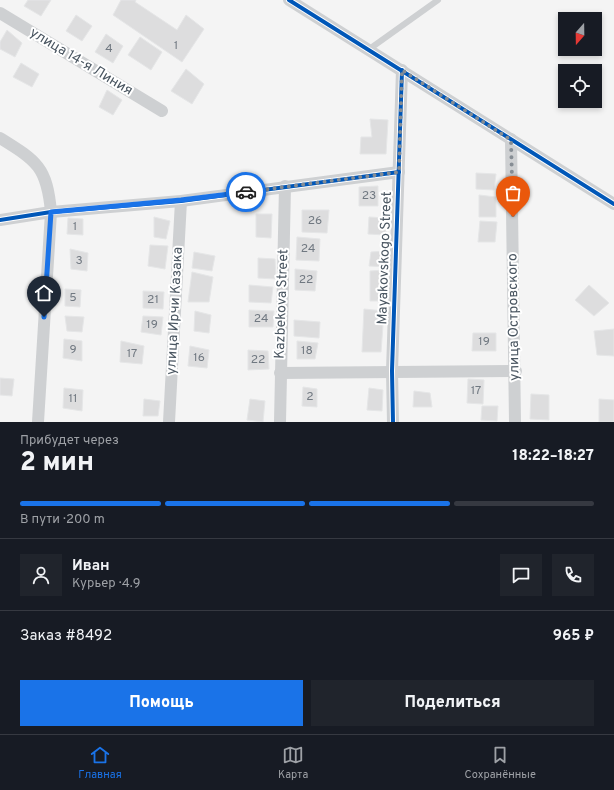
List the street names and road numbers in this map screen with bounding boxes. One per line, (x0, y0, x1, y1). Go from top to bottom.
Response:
street label: улица 14-я Линия (26, 25, 136, 99)
street label: Mayakovskogo Street (374, 191, 396, 325)
street label: улица Ирчи Казака (163, 247, 187, 375)
street label: Kazbekova Street (272, 249, 292, 359)
street label: улица Островского (504, 253, 524, 381)

